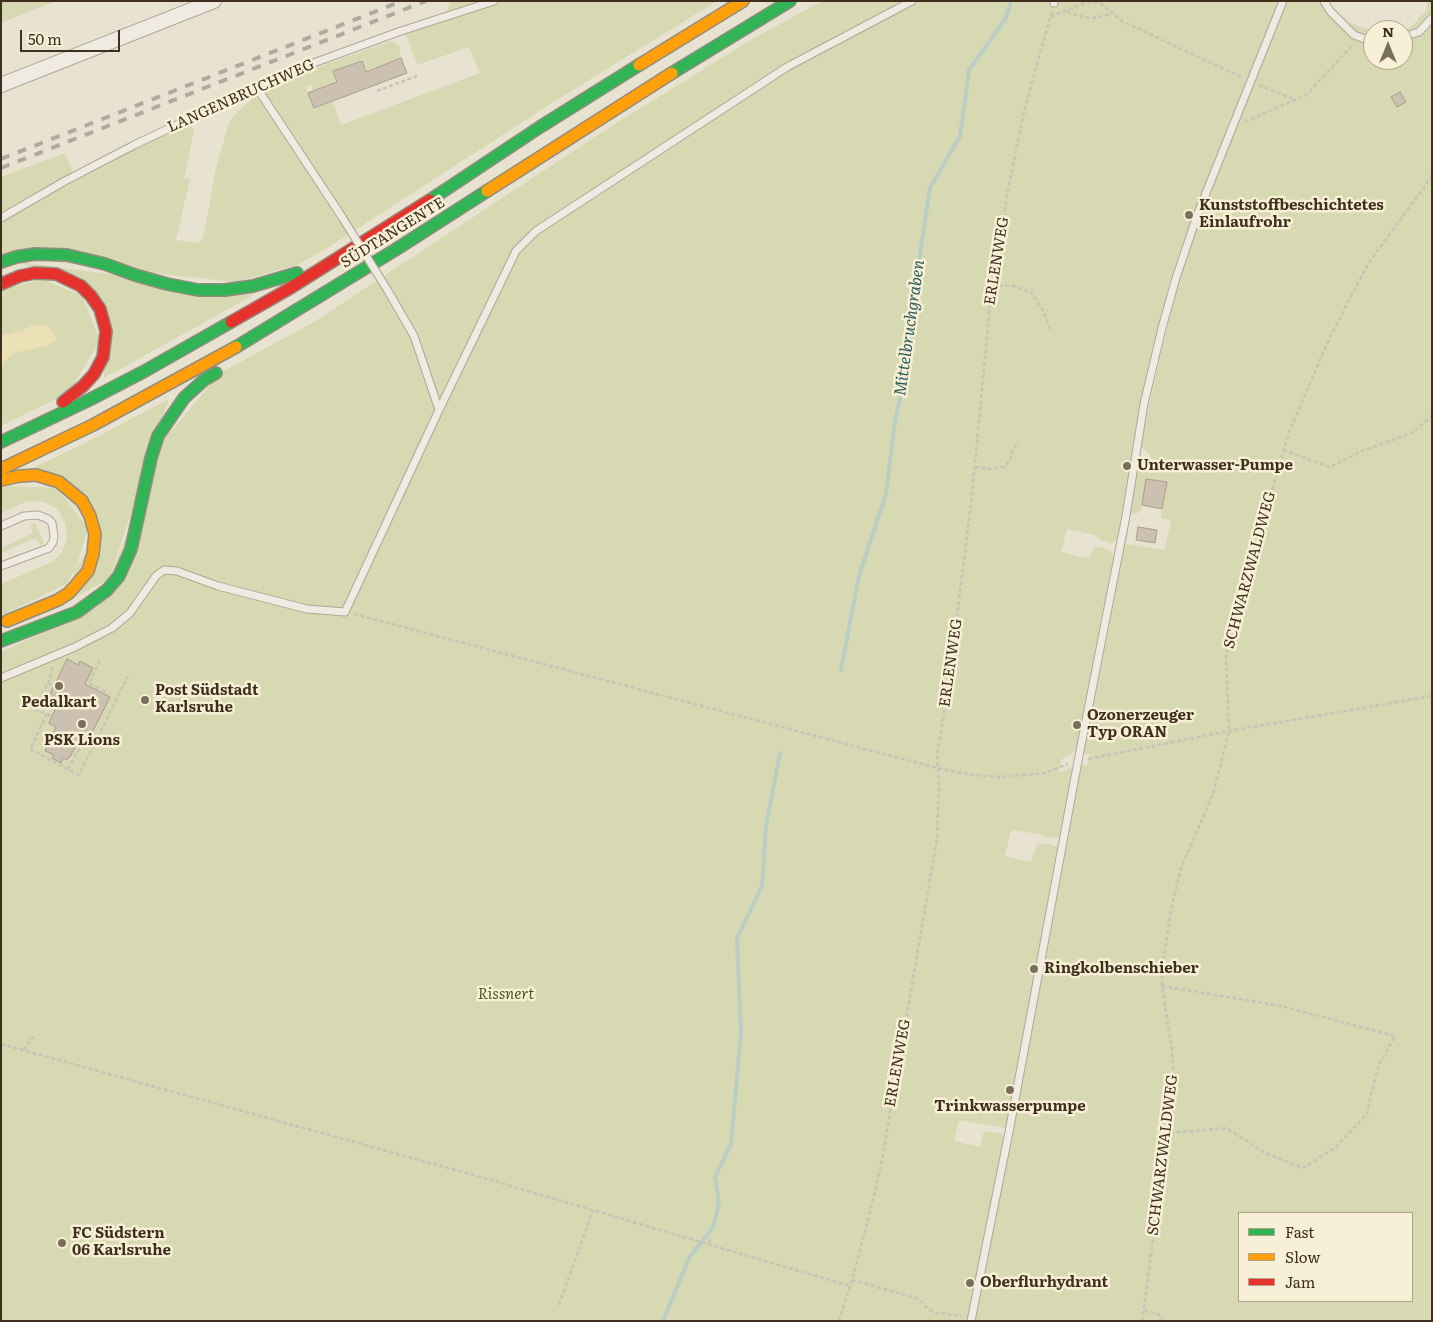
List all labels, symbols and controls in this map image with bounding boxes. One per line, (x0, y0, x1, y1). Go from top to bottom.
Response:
scale bar (22, 20, 122, 52)
north arrow (1363, 20, 1413, 70)
text: N (1382, 21, 1394, 41)
text: 50 m (28, 27, 62, 50)
street label: LANGENBRUCHWEG (165, 56, 317, 136)
street label: SÜDTANGENTE (338, 194, 448, 272)
place label: Kunststoffbeschichtetes Einlaufrohr (1199, 197, 1384, 232)
marker: Kunststoffbeschichtetes Einlaufrohr (1183, 209, 1195, 221)
street label: ERLENWEG (981, 216, 1013, 306)
water label: Mittelbruchgraben (891, 259, 929, 397)
place label: Unterwasser-Pumpe (1137, 457, 1293, 475)
marker: Unterwasser-Pumpe (1121, 460, 1133, 472)
street label: SCHWARZWALDWEG (1220, 489, 1280, 651)
street label: ERLENWEG (936, 618, 966, 708)
marker: Pedalkart (53, 680, 65, 692)
place label: Post Südstadt Karlsruhe (155, 682, 259, 717)
place label: Pedalkart (21, 694, 97, 712)
marker: Post Südstadt Karlsruhe (139, 694, 151, 706)
place label: Ozonerzeuger Typ ORAN (1087, 707, 1194, 742)
marker: PSK Lions (76, 718, 88, 730)
marker: Ozonerzeuger Typ ORAN (1071, 719, 1083, 731)
place label: PSK Lions (44, 732, 120, 750)
place label: Ringkolbenschieber (1044, 960, 1199, 978)
marker: Ringkolbenschieber (1028, 963, 1040, 975)
park label: Rissnert (478, 986, 534, 1004)
street label: ERLENWEG (881, 1017, 915, 1109)
street label: SCHWARZWALDWEG (1144, 1073, 1182, 1237)
marker: Trinkwasserpumpe (1004, 1084, 1016, 1096)
place label: Trinkwasserpumpe (934, 1098, 1086, 1116)
legend (1238, 1212, 1413, 1302)
text: Fast (1285, 1220, 1314, 1243)
place label: FC Südstern 06 Karlsruhe (72, 1225, 171, 1260)
marker: FC Südstern 06 Karlsruhe (56, 1237, 68, 1249)
text: Slow (1285, 1245, 1320, 1268)
text: Jam (1285, 1270, 1315, 1293)
place label: Oberflurhydrant (980, 1274, 1108, 1292)
marker: Oberflurhydrant (964, 1277, 976, 1289)

